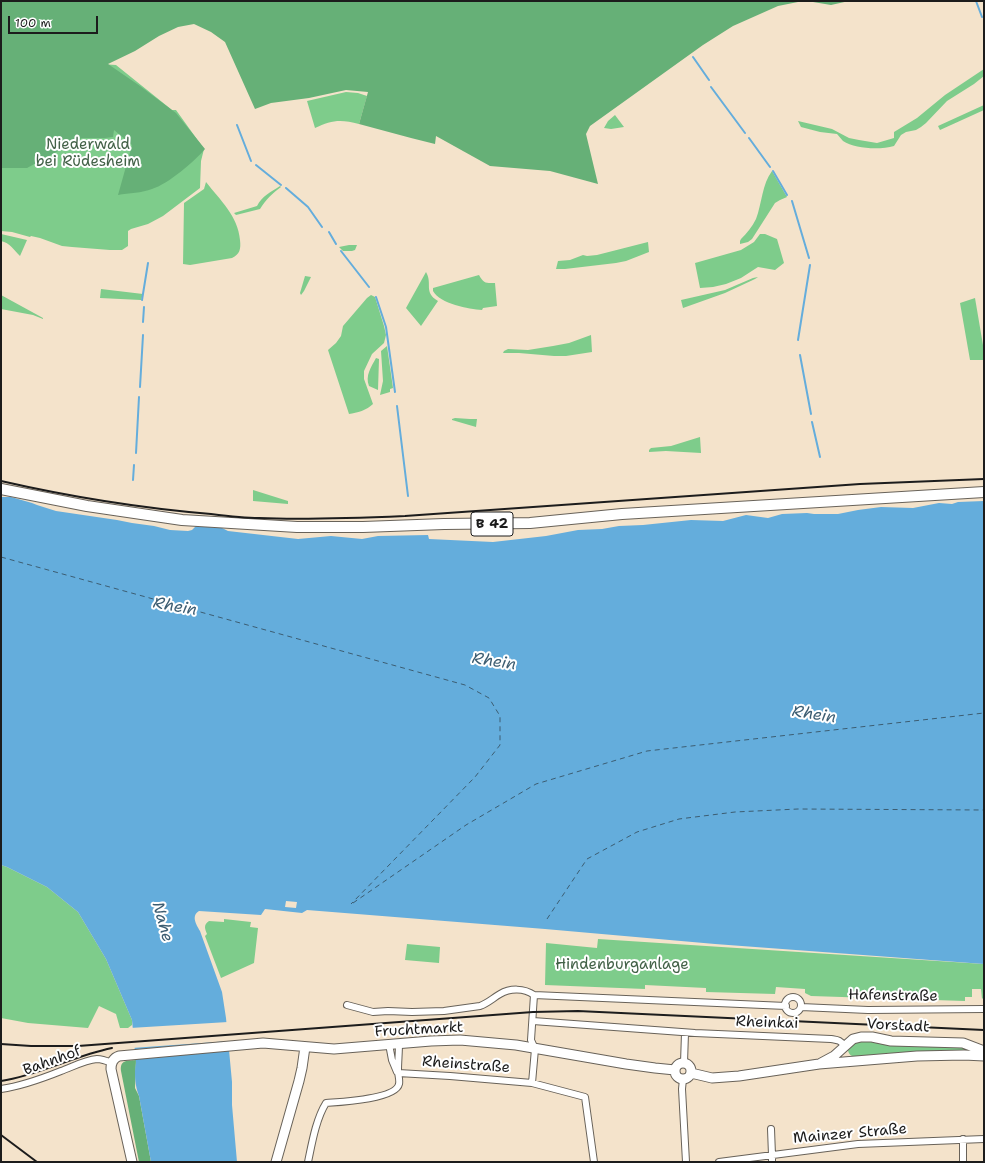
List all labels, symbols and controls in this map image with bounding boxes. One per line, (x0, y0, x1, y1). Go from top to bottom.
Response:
scale bar (10, 8, 100, 34)
text: 100 m (15, 15, 51, 31)
park label: Niederwald bei Rüdesheim (36, 136, 140, 171)
road number: B 42 (471, 512, 513, 536)
water label: Rhein (152, 594, 198, 620)
water label: Rhein (471, 649, 517, 675)
water label: Rhein (791, 702, 837, 728)
water label: Nahe (147, 900, 177, 944)
park label: Hindenburganlage (555, 956, 689, 974)
street label: Hafenstraße (848, 986, 938, 1006)
street label: Rheinkai (735, 1013, 799, 1033)
street label: Vorstadt (866, 1015, 930, 1037)
street label: Fruchtmarkt (374, 1019, 464, 1041)
street label: Bahnhof (21, 1042, 83, 1080)
street label: Rheinstraße (421, 1053, 511, 1077)
street label: Mainzer Straße (792, 1120, 908, 1148)

